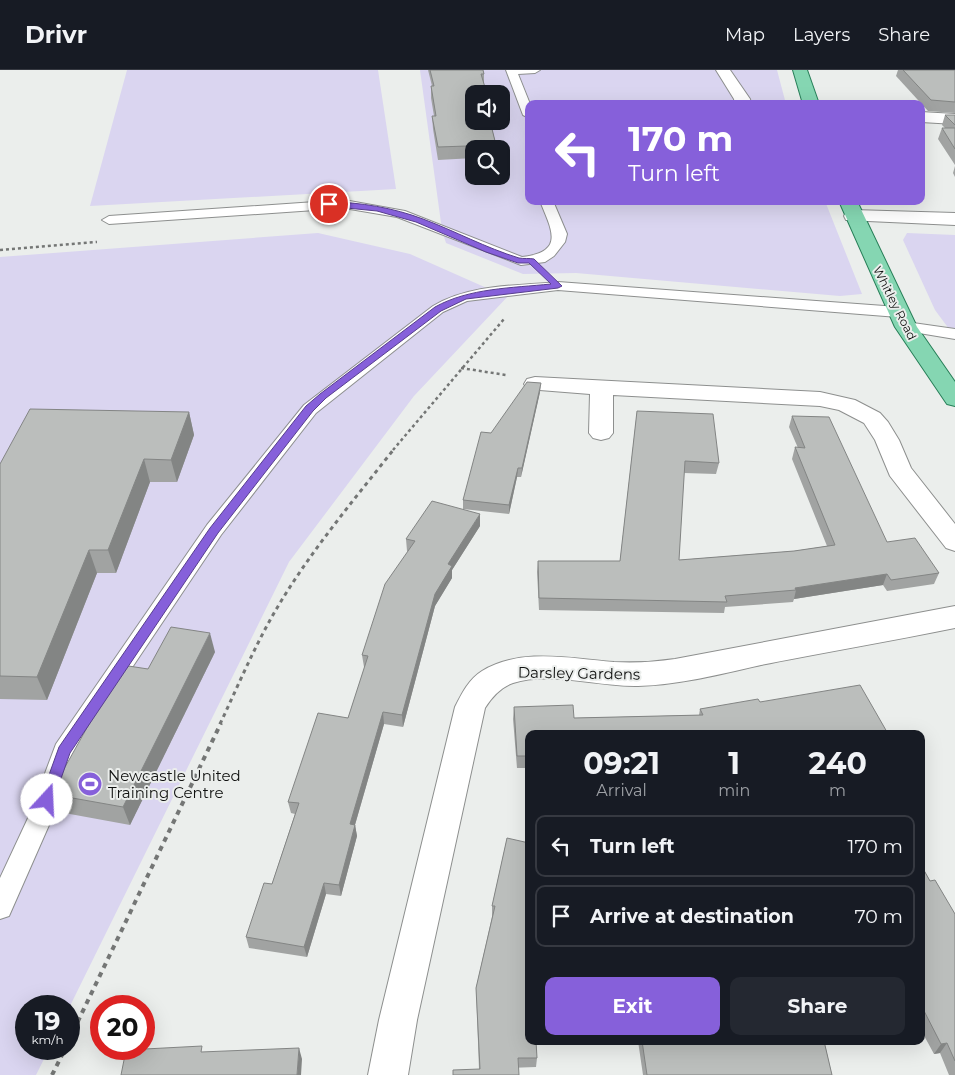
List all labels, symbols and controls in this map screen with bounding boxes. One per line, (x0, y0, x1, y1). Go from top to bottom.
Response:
text: Drivr (25, 20, 87, 49)
text: Map (725, 24, 765, 46)
text: Layers (793, 24, 850, 46)
text: Share (878, 24, 930, 46)
map controls (465, 85, 510, 185)
button: sound (465, 85, 510, 130)
text: 170 m (628, 117, 733, 160)
icon: left (545, 120, 610, 185)
button: search (465, 140, 510, 185)
text: Turn left (628, 160, 720, 187)
pin (308, 183, 350, 225)
icon: arrive (315, 190, 343, 218)
street label: Whitley Road (870, 264, 920, 342)
street label: Darsley Gardens (518, 662, 640, 684)
text: 09:21 (583, 745, 660, 782)
text: 1 (728, 745, 740, 782)
text: 240 (808, 745, 867, 782)
place label: Newcastle United Training Centre (108, 766, 241, 802)
sports icon: Newcastle United Training Centre (77, 771, 103, 797)
position arrow (20, 773, 72, 825)
text: Arrival (596, 781, 647, 800)
text: min (718, 781, 750, 800)
text: m (829, 781, 846, 800)
icon: left (547, 832, 575, 860)
text: Turn left (590, 835, 675, 858)
text: 170 m (848, 835, 903, 858)
icon: arrive (547, 902, 575, 930)
text: Arrive at destination (590, 905, 794, 928)
text: 70 m (854, 905, 903, 928)
button: Exit (545, 977, 720, 1035)
button: Share (730, 977, 905, 1035)
speed limit sign: 20 (90, 995, 155, 1060)
text: 19 (35, 1006, 60, 1036)
text: km/h (31, 1032, 64, 1047)

